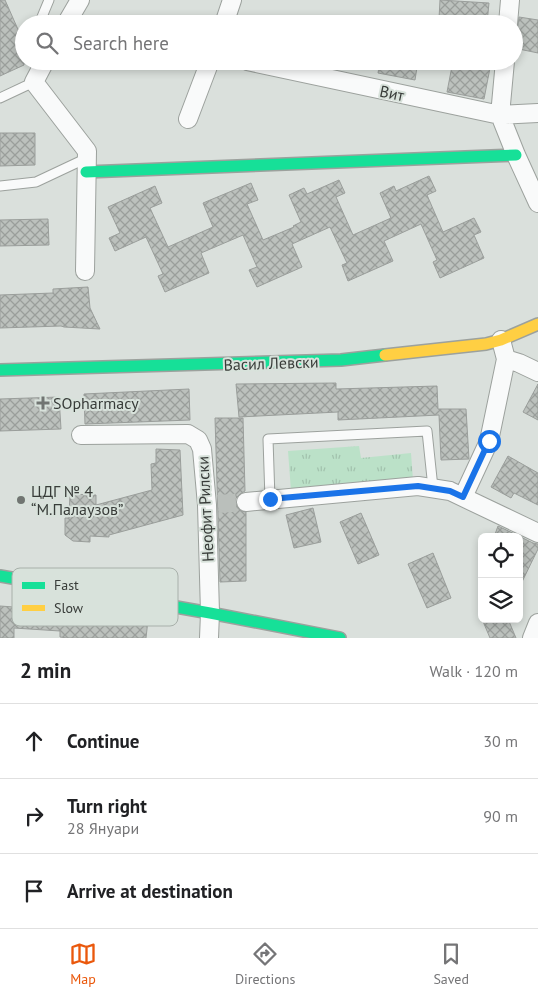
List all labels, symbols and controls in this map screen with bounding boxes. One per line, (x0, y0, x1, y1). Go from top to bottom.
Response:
search box (15, 15, 523, 70)
icon: search (33, 29, 61, 57)
text: Search here (73, 31, 169, 55)
street label: Вит (378, 81, 407, 105)
street label: Васил Левски (223, 351, 319, 375)
place label: SOpharmacy (53, 393, 139, 413)
marker: SOpharmacy (37, 397, 49, 409)
route start (478, 430, 501, 453)
street label: Неофит Рилски (192, 456, 218, 562)
place label: ЦДГ № 4 “М.Палаузов” (31, 481, 124, 519)
route end (259, 488, 282, 511)
marker: ЦДГ № 4 “М.Палаузов” (15, 494, 27, 506)
map controls (478, 533, 523, 623)
button: locate (478, 533, 523, 578)
legend (12, 568, 178, 626)
text: Fast (54, 576, 79, 594)
button: layers (478, 578, 523, 623)
text: Slow (54, 599, 84, 617)
text: 2 min (20, 657, 71, 684)
text: Walk · 120 m (429, 661, 518, 681)
icon: ahead (20, 727, 48, 755)
text: Continue (67, 729, 139, 753)
text: 30 m (483, 731, 518, 751)
text: Turn right (67, 794, 147, 818)
icon: right (20, 802, 48, 830)
text: 90 m (483, 806, 518, 826)
text: 28 Януари (67, 818, 139, 838)
icon: arrive (20, 877, 48, 905)
text: Arrive at destination (67, 879, 233, 903)
tab: Map (69, 940, 97, 988)
tab: Directions (235, 940, 295, 988)
tab: Saved (433, 940, 469, 988)

